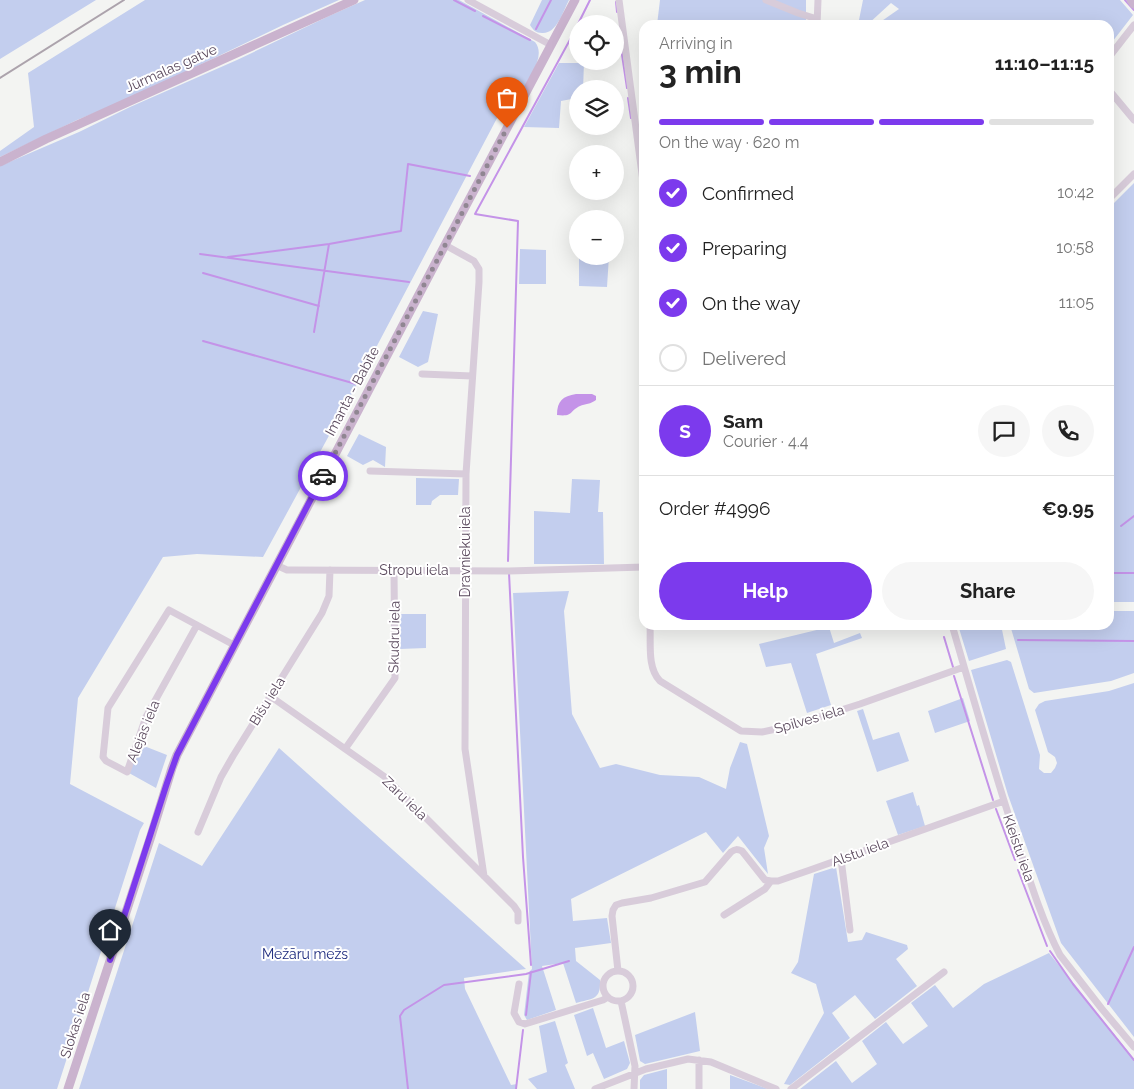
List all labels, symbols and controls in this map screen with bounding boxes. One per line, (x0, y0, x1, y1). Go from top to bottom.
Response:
map controls (569, 15, 624, 265)
button: locate (569, 15, 624, 70)
text: Arriving in (659, 34, 733, 53)
street label: Jūrmalas gatve (123, 41, 219, 95)
text: 11:10–11:15 (995, 52, 1094, 74)
text: 3 min (659, 53, 742, 90)
pin (486, 77, 528, 128)
button: layers (569, 80, 624, 135)
icon: bag (493, 84, 521, 112)
text: On the way · 620 m (659, 133, 799, 152)
button: + (569, 145, 624, 200)
icon: check (659, 179, 687, 207)
text: Confirmed (702, 182, 794, 204)
text: 10:42 (1057, 183, 1094, 202)
button: − (569, 210, 624, 265)
icon: check (659, 234, 687, 262)
text: Preparing (702, 237, 787, 259)
text: 10:58 (1056, 238, 1094, 257)
icon: check (659, 289, 687, 317)
text: On the way (702, 292, 801, 314)
text: 11:05 (1059, 293, 1094, 312)
street label: Imanta - Babīte (322, 344, 382, 438)
text: Delivered (702, 347, 786, 369)
button: chat (978, 405, 1030, 457)
button: phone (1042, 405, 1094, 457)
text: Sam (723, 410, 763, 432)
text: S (679, 420, 691, 442)
text: Courier · 4.4 (723, 432, 808, 451)
courier (298, 451, 348, 501)
icon: car (309, 462, 337, 490)
text: Order #4996 (659, 497, 770, 519)
text: €9.95 (1042, 497, 1094, 519)
street label: Dravnieku iela (457, 506, 473, 598)
street label: Stropu iela (379, 562, 449, 578)
button: Help (659, 562, 872, 620)
button: Share (882, 562, 1094, 620)
street label: Skudru iela (385, 601, 403, 673)
street label: Bišu iela (246, 674, 288, 728)
street label: Alejas iela (123, 698, 163, 764)
street label: Spilves iela (772, 701, 846, 737)
street label: Zaru iela (379, 773, 431, 823)
street label: Kleistu iela (1000, 812, 1038, 884)
street label: Alstu iela (829, 834, 891, 870)
pin (89, 909, 131, 960)
icon: home (96, 916, 124, 944)
park label: Mežāru mežs (262, 946, 348, 962)
street label: Slokas iela (57, 990, 93, 1060)

